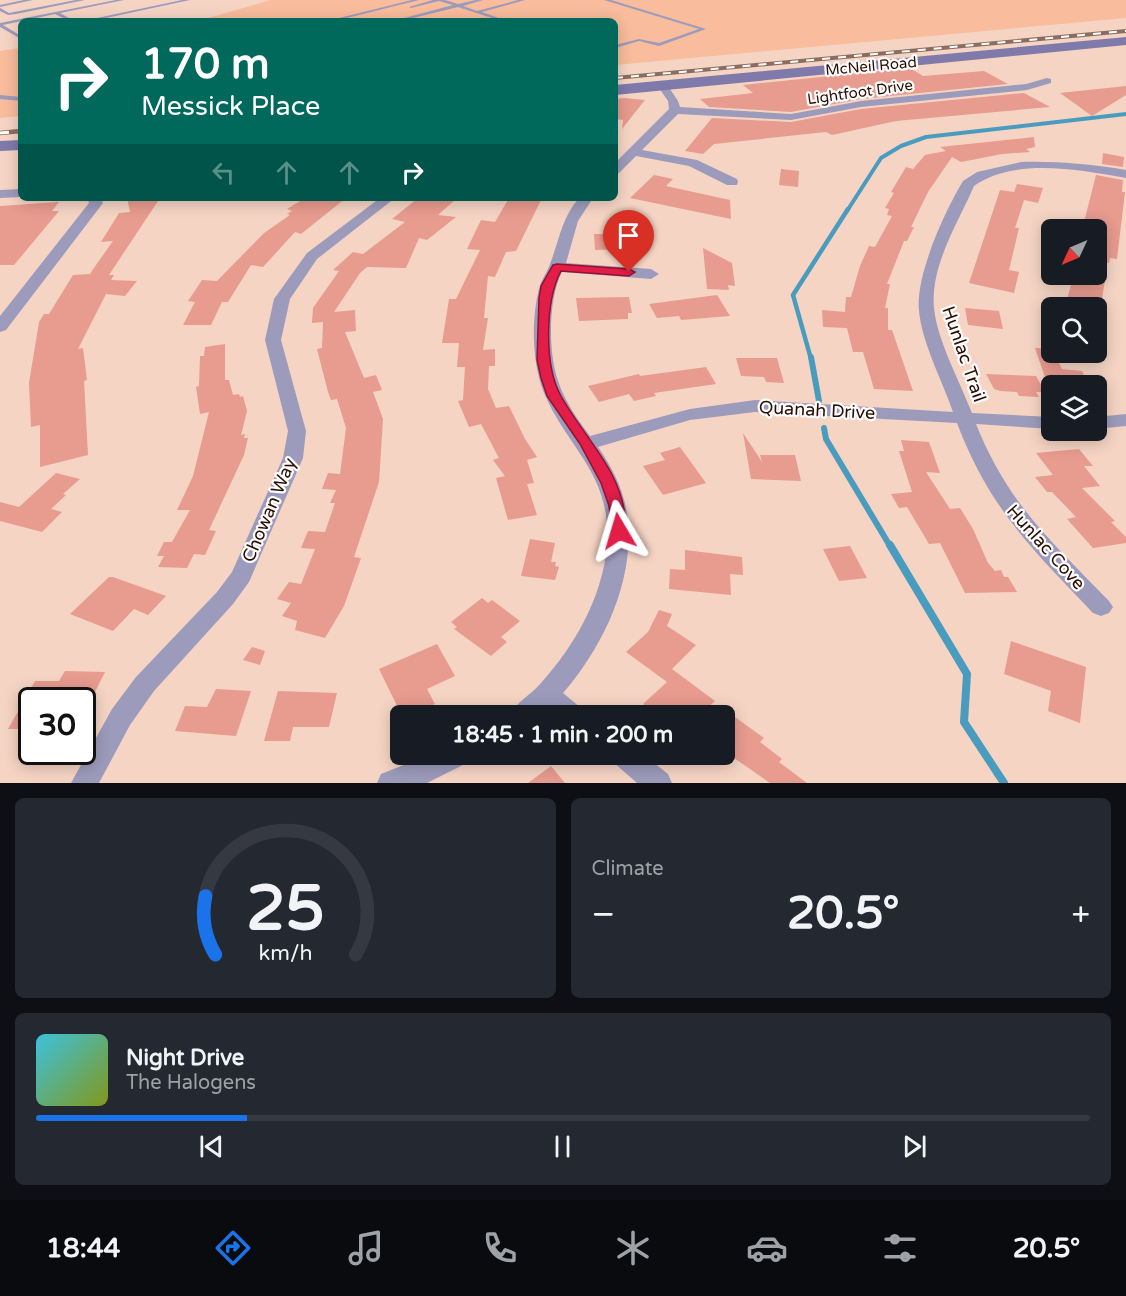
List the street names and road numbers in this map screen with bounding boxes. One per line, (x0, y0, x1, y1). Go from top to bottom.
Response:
street label: McNeil Road (825, 53, 917, 79)
street label: Lightfoot Drive (806, 76, 914, 108)
street label: Hunlac Trail (937, 303, 991, 405)
street label: Quanah Drive (758, 396, 876, 424)
street label: Chowan Way (237, 454, 301, 566)
street label: Hunlac Cove (1002, 500, 1090, 594)

